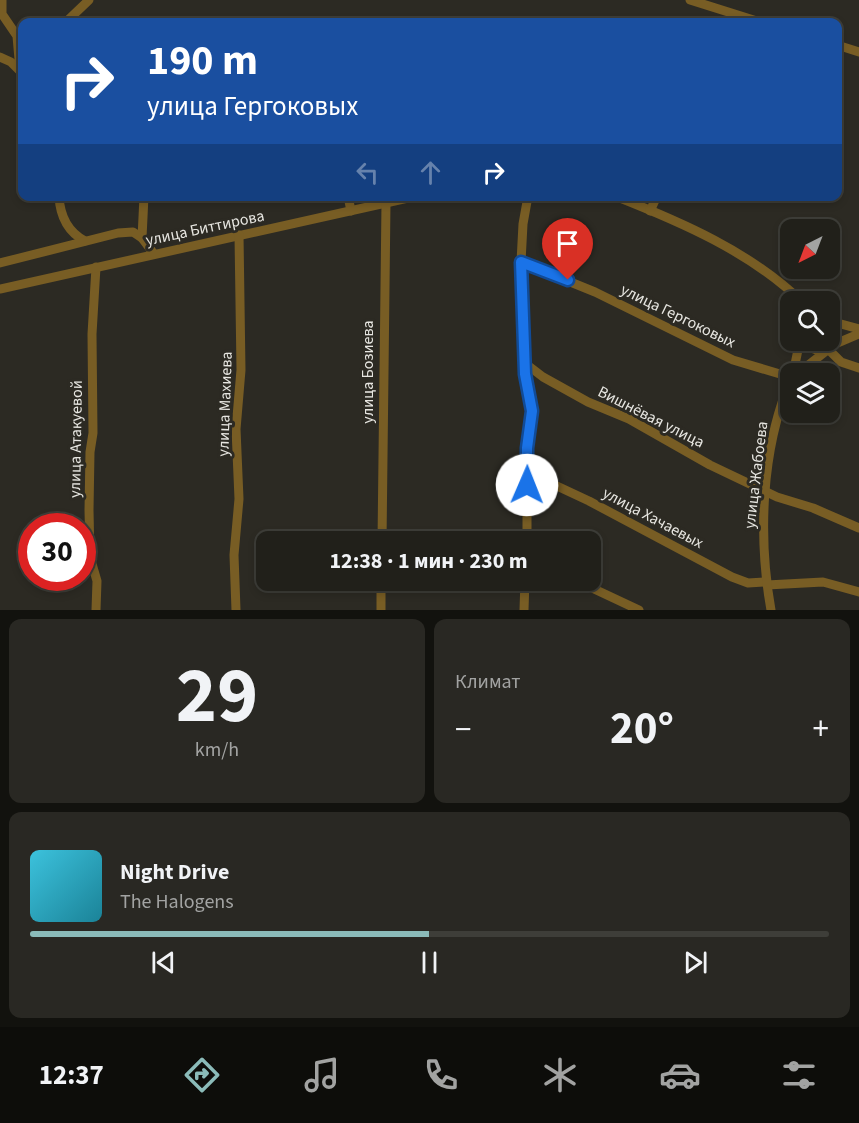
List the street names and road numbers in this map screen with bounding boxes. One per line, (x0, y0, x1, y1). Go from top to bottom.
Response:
street label: улица Биттирова (144, 205, 266, 251)
street label: улица Гергоковых (617, 279, 739, 353)
street label: улица Бозиева (357, 320, 379, 424)
street label: улица Махиева (212, 351, 238, 457)
street label: улица Атакуевой (64, 380, 88, 498)
street label: Вишнёвая улица (594, 381, 708, 453)
street label: улица Жабоева (739, 420, 773, 530)
street label: улица Хачаевых (599, 482, 707, 554)

